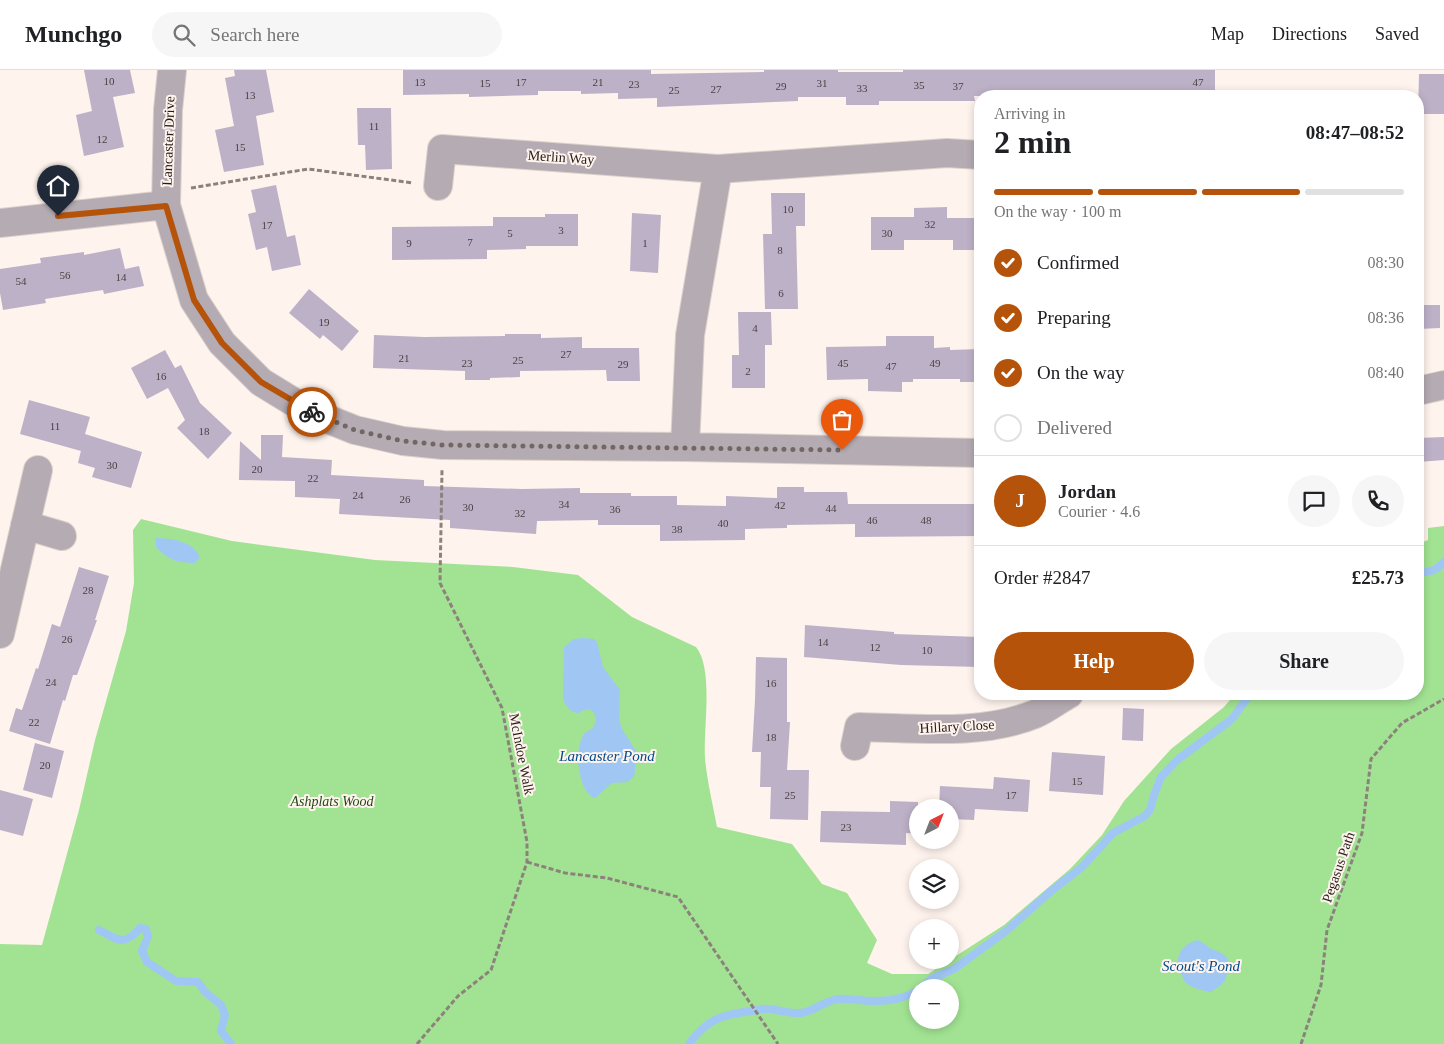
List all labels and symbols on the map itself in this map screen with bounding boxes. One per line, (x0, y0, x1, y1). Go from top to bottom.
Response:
house number: 10 (104, 75, 115, 87)
house number: 13 (415, 76, 426, 88)
house number: 17 (516, 76, 527, 88)
house number: 21 (593, 76, 604, 88)
house number: 47 (1193, 76, 1204, 88)
house number: 15 (480, 77, 491, 89)
house number: 31 (817, 77, 828, 89)
house number: 23 (629, 78, 640, 90)
house number: 35 (914, 79, 925, 91)
house number: 29 (776, 80, 787, 92)
house number: 37 (953, 80, 964, 92)
house number: 33 (857, 82, 868, 94)
house number: 27 (711, 83, 722, 95)
house number: 25 (669, 84, 680, 96)
house number: 13 (245, 89, 256, 101)
street label: Lancaster Drive (159, 96, 178, 186)
house number: 11 (369, 120, 379, 132)
house number: 12 (97, 133, 108, 145)
house number: 15 (235, 141, 246, 153)
street label: Merlin Way (527, 148, 595, 167)
pin (37, 165, 79, 216)
house number: 10 (783, 203, 794, 215)
house number: 32 (925, 218, 936, 230)
house number: 17 (262, 219, 273, 231)
house number: 3 (558, 224, 564, 236)
house number: 5 (507, 227, 513, 239)
house number: 30 (882, 227, 893, 239)
house number: 7 (467, 236, 473, 248)
house number: 9 (406, 237, 412, 249)
house number: 1 (642, 237, 648, 249)
house number: 8 (777, 244, 783, 256)
house number: 56 (60, 269, 71, 281)
house number: 14 (116, 271, 127, 283)
house number: 54 (16, 275, 27, 287)
house number: 6 (778, 287, 784, 299)
house number: 19 (319, 316, 330, 328)
house number: 4 (752, 322, 758, 334)
house number: 27 (561, 348, 572, 360)
house number: 21 (399, 352, 410, 364)
house number: 25 (513, 354, 524, 366)
house number: 23 (462, 357, 473, 369)
house number: 45 (838, 357, 849, 369)
house number: 49 (930, 357, 941, 369)
house number: 29 (618, 358, 629, 370)
house number: 47 (886, 360, 897, 372)
house number: 2 (745, 365, 751, 377)
house number: 16 (156, 370, 167, 382)
courier (287, 387, 337, 437)
pin (821, 399, 863, 450)
house number: 11 (50, 420, 60, 432)
house number: 18 (199, 425, 210, 437)
house number: 30 (107, 459, 118, 471)
house number: 20 (252, 463, 263, 475)
house number: 22 (308, 472, 319, 484)
house number: 24 (353, 489, 364, 501)
house number: 26 (400, 493, 411, 505)
house number: 34 (559, 498, 570, 510)
house number: 42 (775, 499, 786, 511)
house number: 30 (463, 501, 474, 513)
house number: 44 (826, 502, 837, 514)
house number: 36 (610, 503, 621, 515)
house number: 32 (515, 507, 526, 519)
house number: 46 (867, 514, 878, 526)
house number: 48 (921, 514, 932, 526)
house number: 40 (718, 517, 729, 529)
house number: 38 (672, 523, 683, 535)
house number: 28 (83, 584, 94, 596)
house number: 26 (62, 633, 73, 645)
house number: 14 (818, 636, 829, 648)
house number: 12 (870, 641, 881, 653)
house number: 10 (922, 644, 933, 656)
house number: 24 (46, 676, 57, 688)
house number: 16 (766, 677, 777, 689)
street label: McIndoe Walk (506, 712, 537, 796)
house number: 22 (29, 716, 40, 728)
street label: Hillary Close (919, 717, 995, 736)
house number: 18 (766, 731, 777, 743)
water label: Lancaster Pond (558, 748, 655, 764)
house number: 20 (40, 759, 51, 771)
house number: 15 (1072, 775, 1083, 787)
house number: 25 (785, 789, 796, 801)
house number: 17 (1006, 789, 1017, 801)
park label: Ashplats Wood (289, 794, 375, 809)
north arrow (909, 799, 959, 849)
house number: 23 (841, 821, 852, 833)
street label: Pegasus Path (1319, 830, 1358, 904)
water label: Scout's Pond (1162, 958, 1240, 974)

